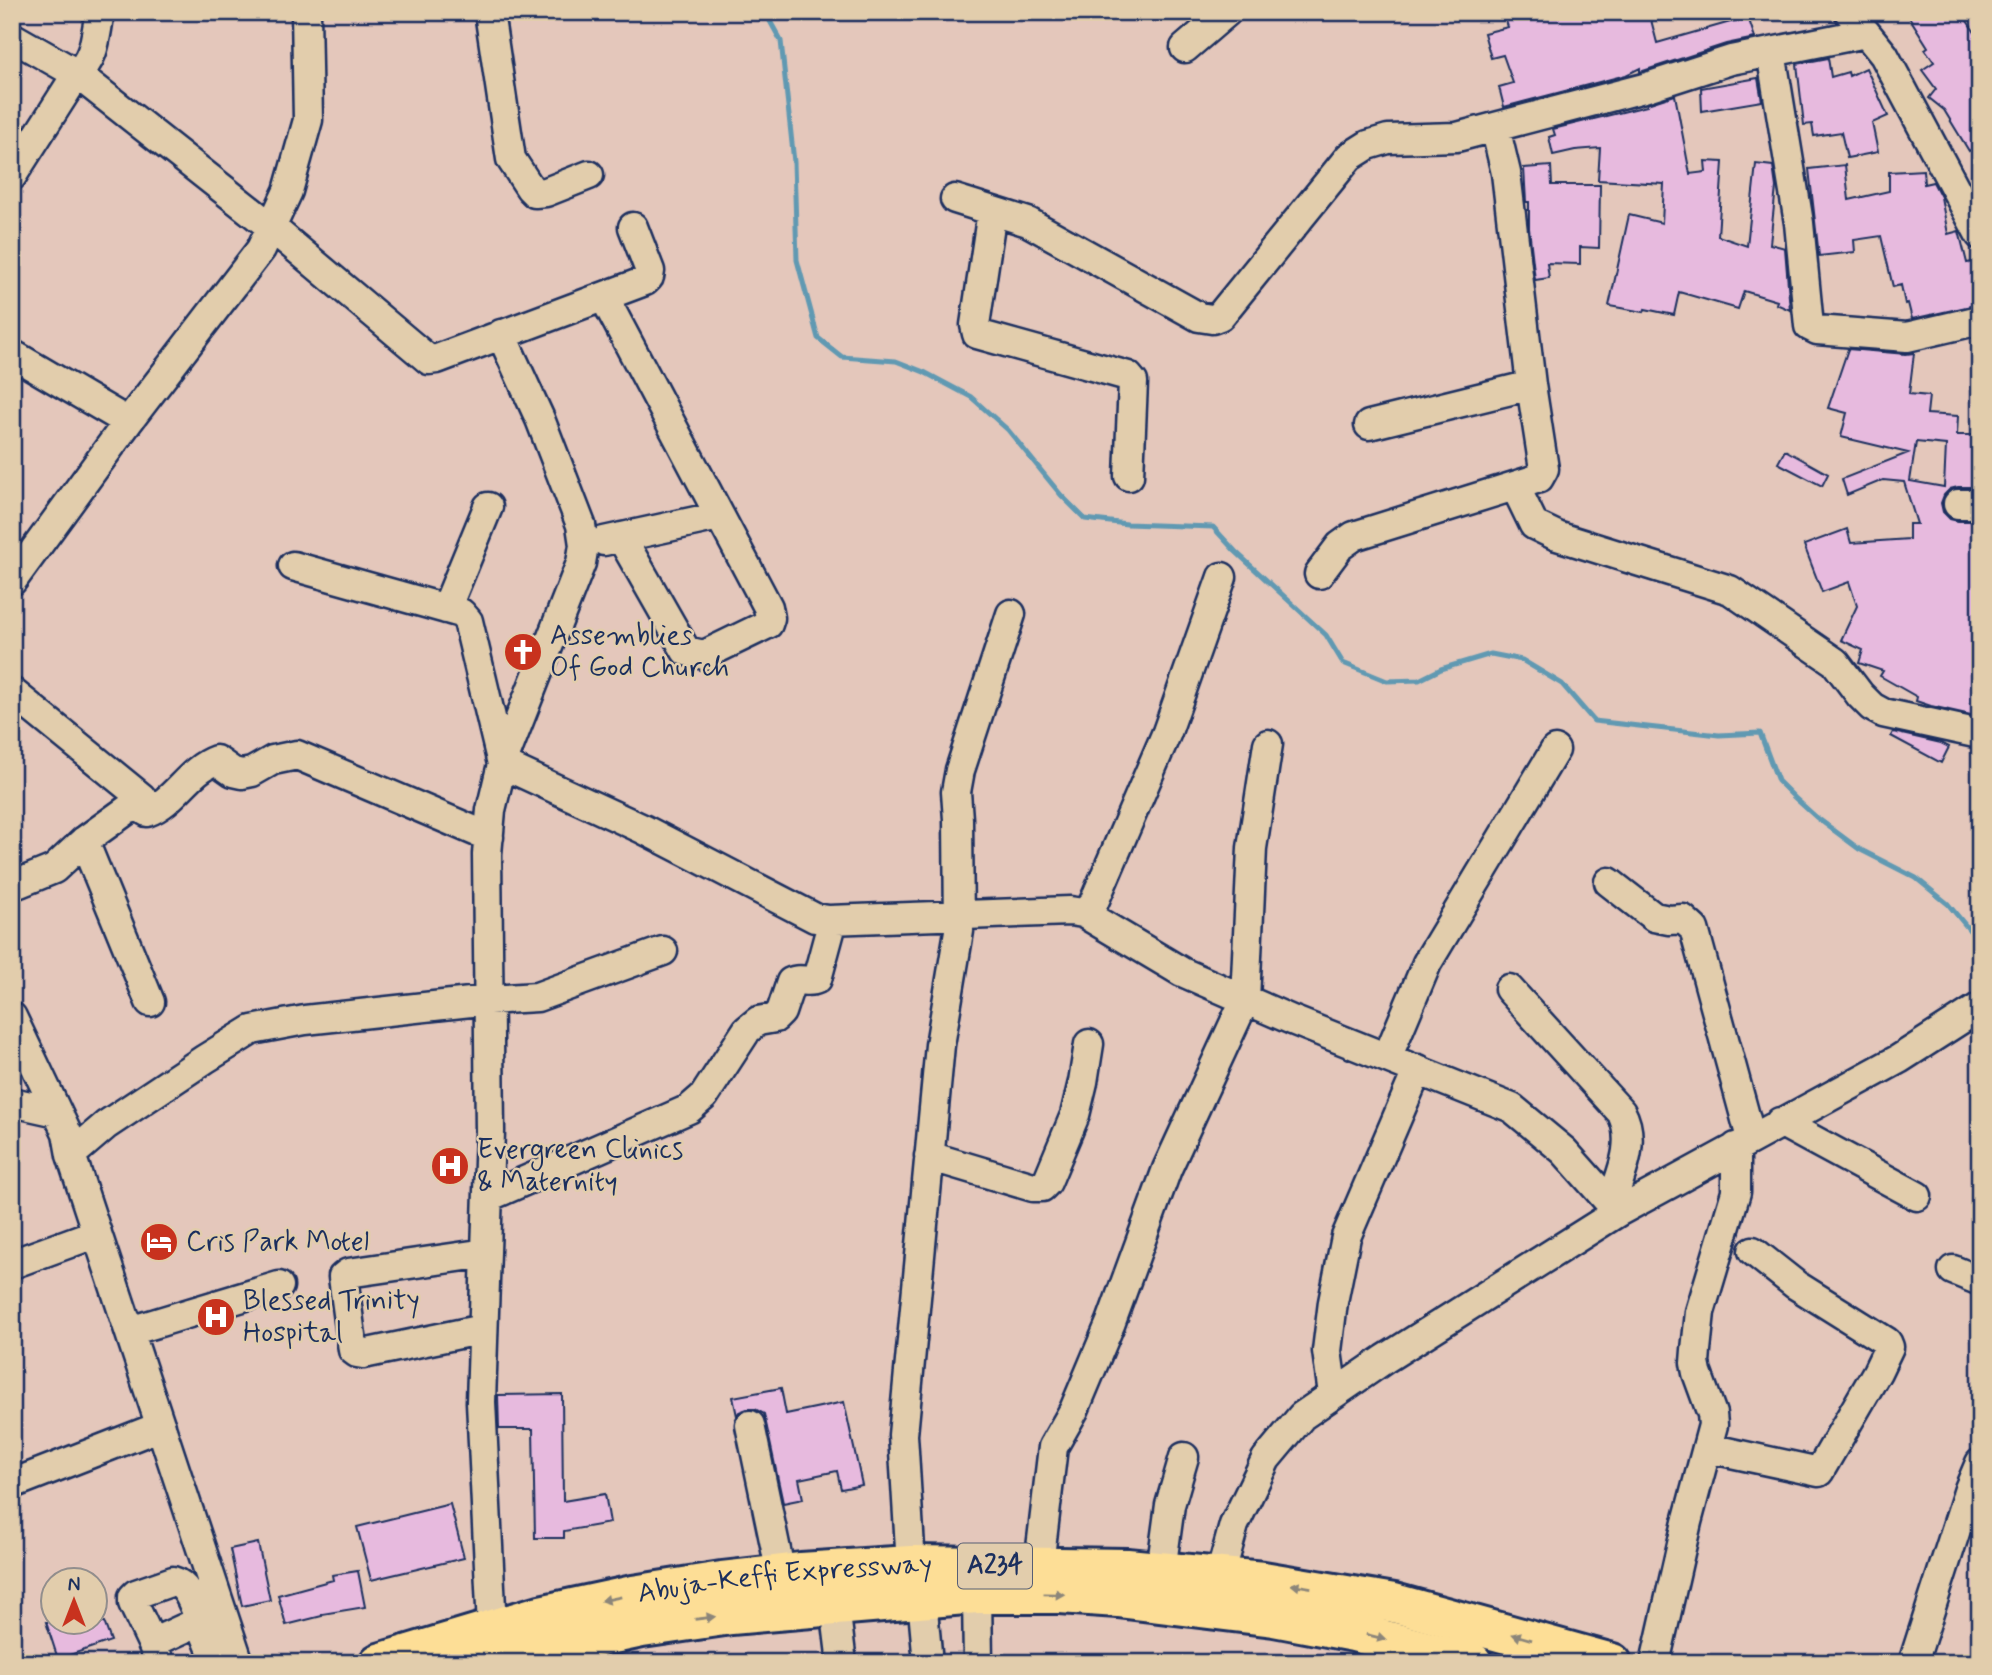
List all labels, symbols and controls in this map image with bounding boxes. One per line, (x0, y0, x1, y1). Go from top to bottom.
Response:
place label: Assemblies Of God Church (550, 618, 729, 687)
church icon: Assemblies Of God Church (502, 631, 544, 673)
place label: Evergreen Clinics & Maternity (477, 1132, 683, 1201)
hospital icon: Evergreen Clinics & Maternity (429, 1145, 471, 1187)
hotel icon: Cris Park Motel (138, 1221, 180, 1263)
place label: Cris Park Motel (186, 1224, 369, 1261)
place label: Blessed Trinity Hospital (243, 1283, 420, 1352)
hospital icon: Blessed Trinity Hospital (195, 1296, 237, 1338)
road number: A234 (958, 1544, 1032, 1588)
street label: Abuja-Keffi Expressway (635, 1546, 932, 1613)
north arrow (38, 1566, 108, 1636)
text: N (68, 1573, 80, 1598)
one-way arrow (1290, 1581, 1312, 1592)
one-way arrow (1043, 1588, 1065, 1600)
one-way arrow (600, 1594, 622, 1605)
one-way arrow (694, 1613, 716, 1624)
one-way arrow (1365, 1632, 1387, 1643)
one-way arrow (1512, 1632, 1533, 1642)

